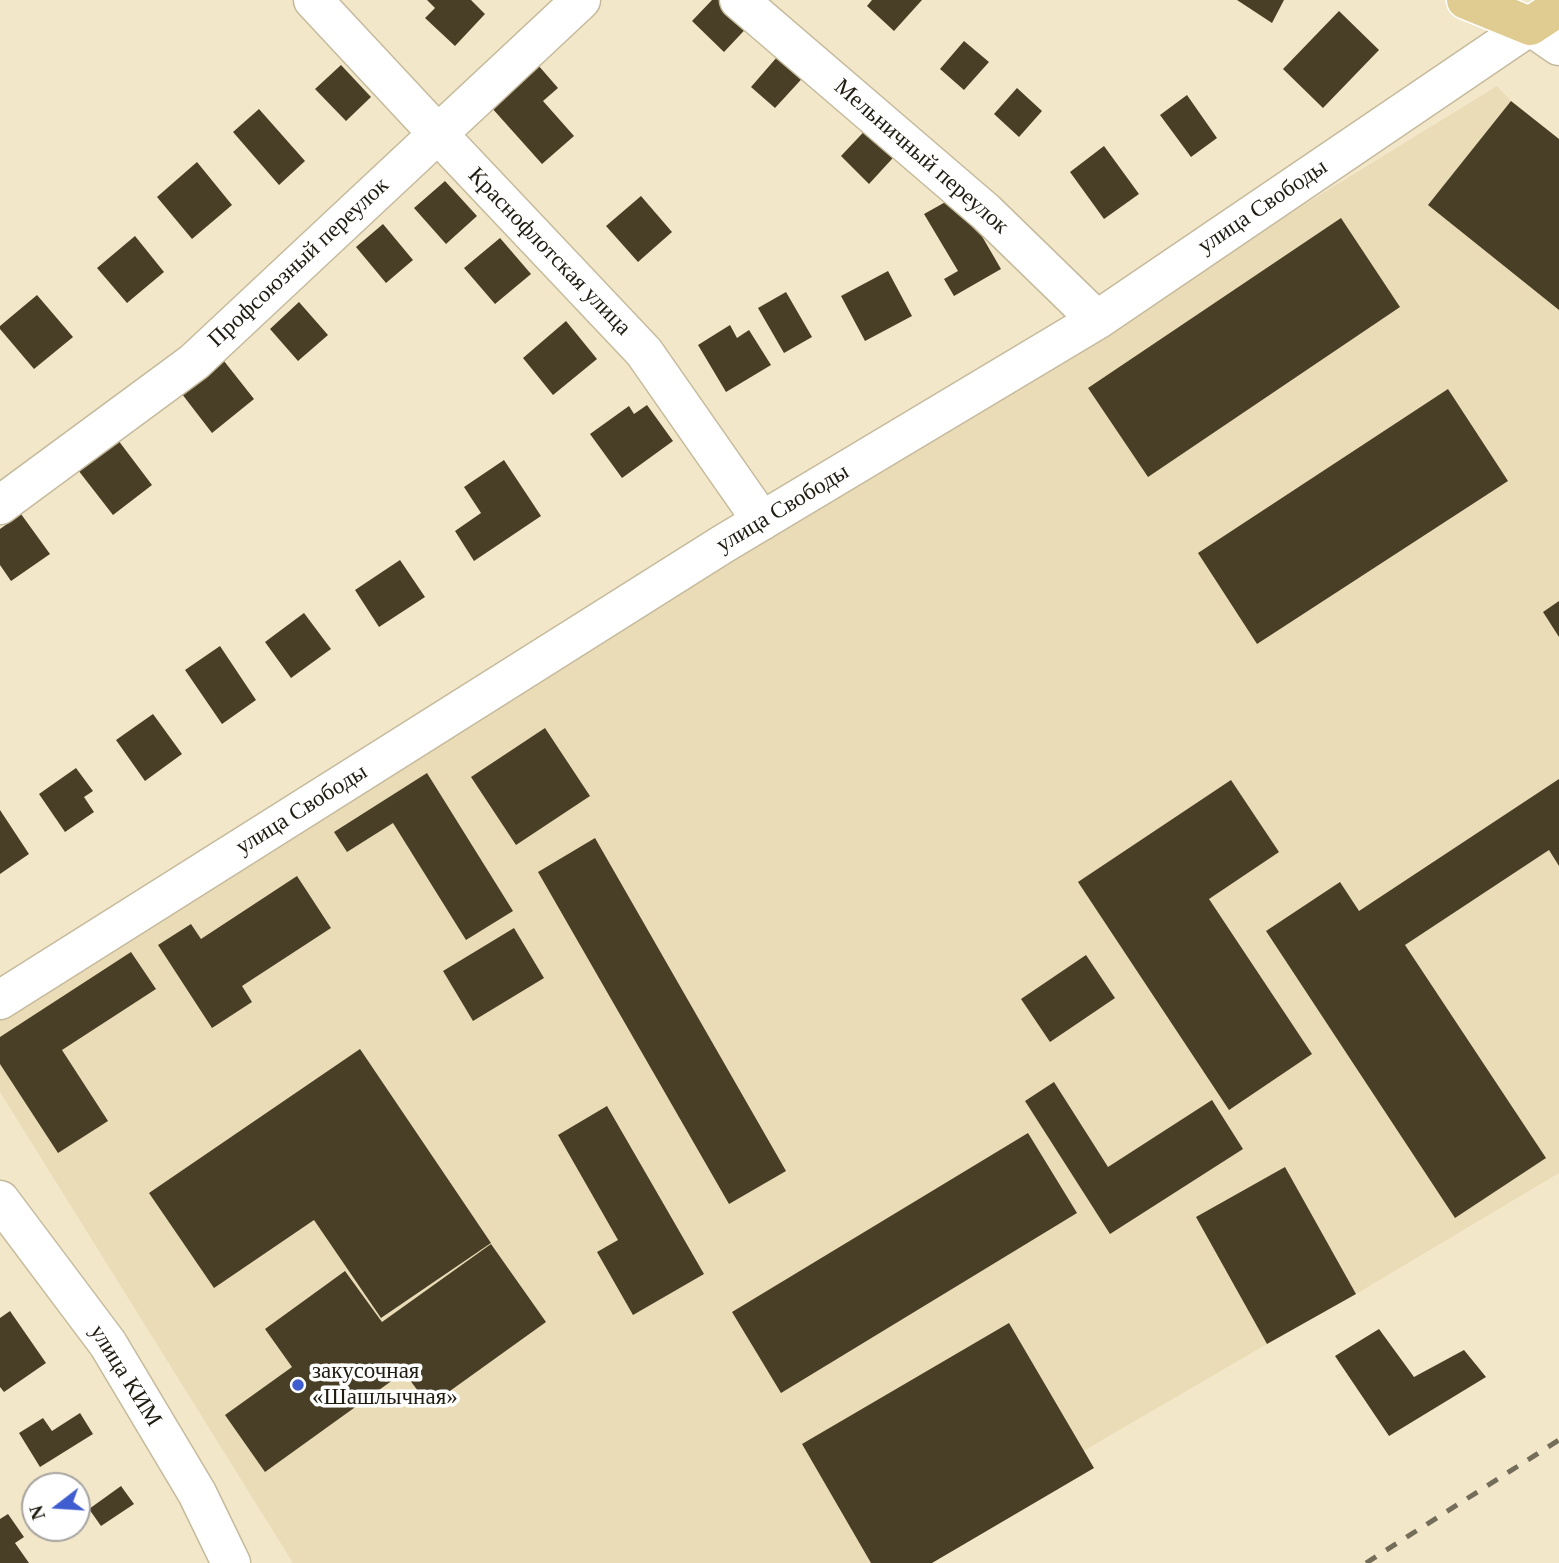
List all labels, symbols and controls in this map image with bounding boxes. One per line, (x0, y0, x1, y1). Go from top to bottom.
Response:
street label: Мельничный переулок (828, 74, 1014, 240)
street label: улица Свободы (1193, 154, 1333, 260)
street label: Краснофлотская улица (462, 162, 636, 342)
street label: Профсоюзный переулок (203, 172, 395, 354)
street label: улица Свободы (712, 459, 854, 559)
street label: улица Свободы (231, 759, 373, 861)
street label: улица КИМ (83, 1320, 167, 1432)
place label: закусочная «Шашлычная» (312, 1358, 458, 1412)
marker: закусочная «Шашлычная» (290, 1377, 306, 1393)
north arrow (21, 1472, 91, 1542)
text: N (25, 1503, 49, 1522)

